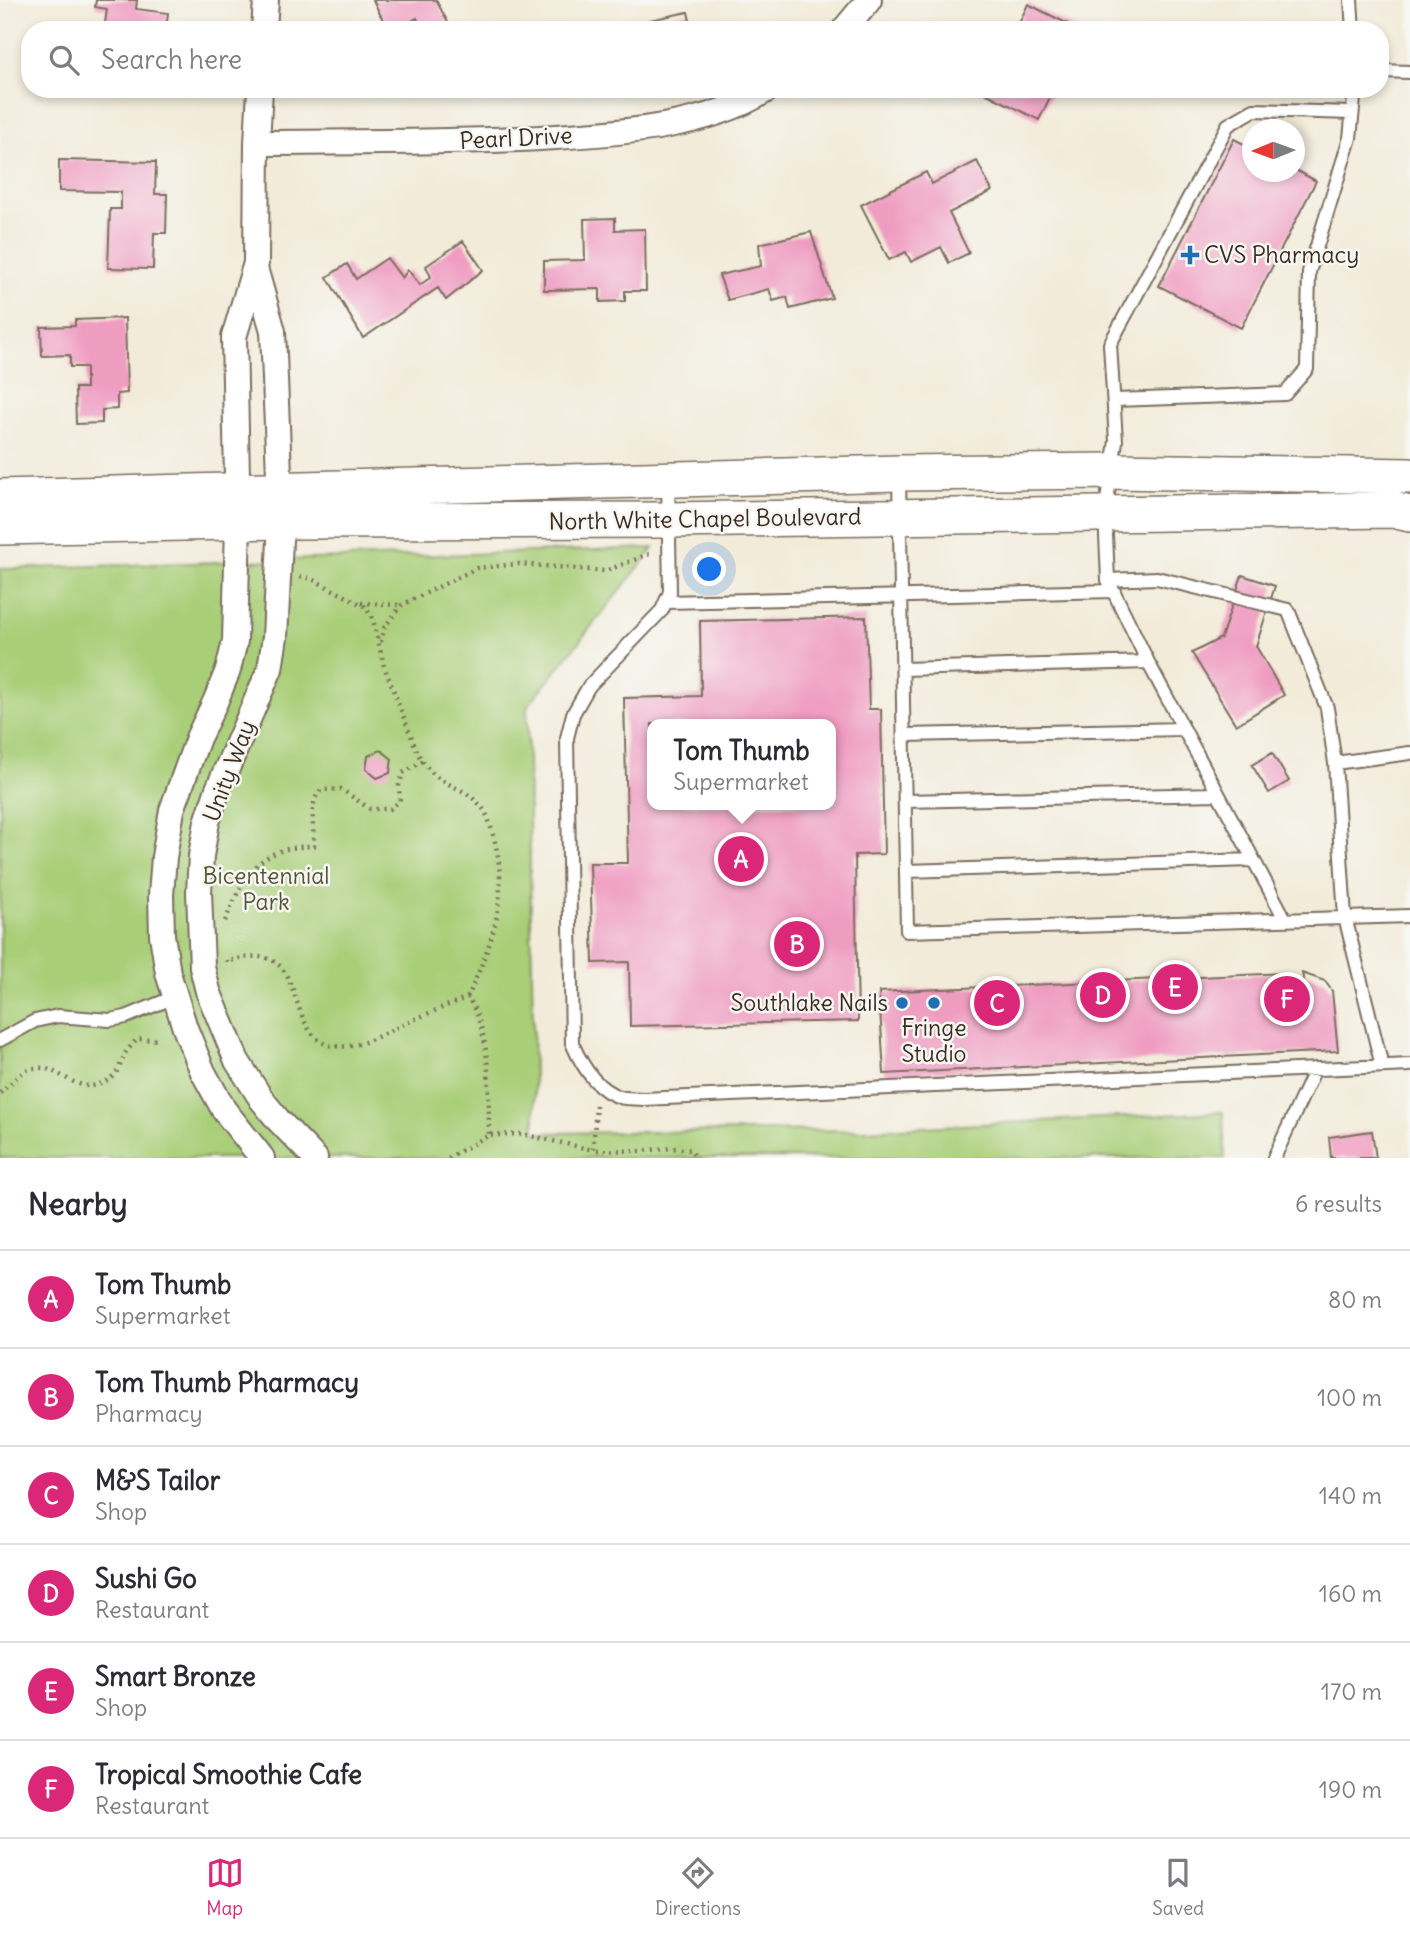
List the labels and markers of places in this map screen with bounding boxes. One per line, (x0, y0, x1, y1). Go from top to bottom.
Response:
place label: CVS Pharmacy (1204, 240, 1359, 269)
marker: CVS Pharmacy (1182, 247, 1198, 263)
pin: A (718, 833, 764, 885)
pin: B (774, 918, 820, 970)
pin: E (1152, 961, 1198, 1013)
pin: D (1080, 969, 1126, 1021)
pin: F (1264, 973, 1310, 1025)
pin: C (974, 977, 1020, 1029)
place label: Southlake Nails (731, 988, 888, 1017)
marker: Southlake Nails (894, 995, 910, 1011)
marker: Fringe Studio (926, 995, 942, 1011)
place label: Fringe Studio (901, 1013, 967, 1068)

